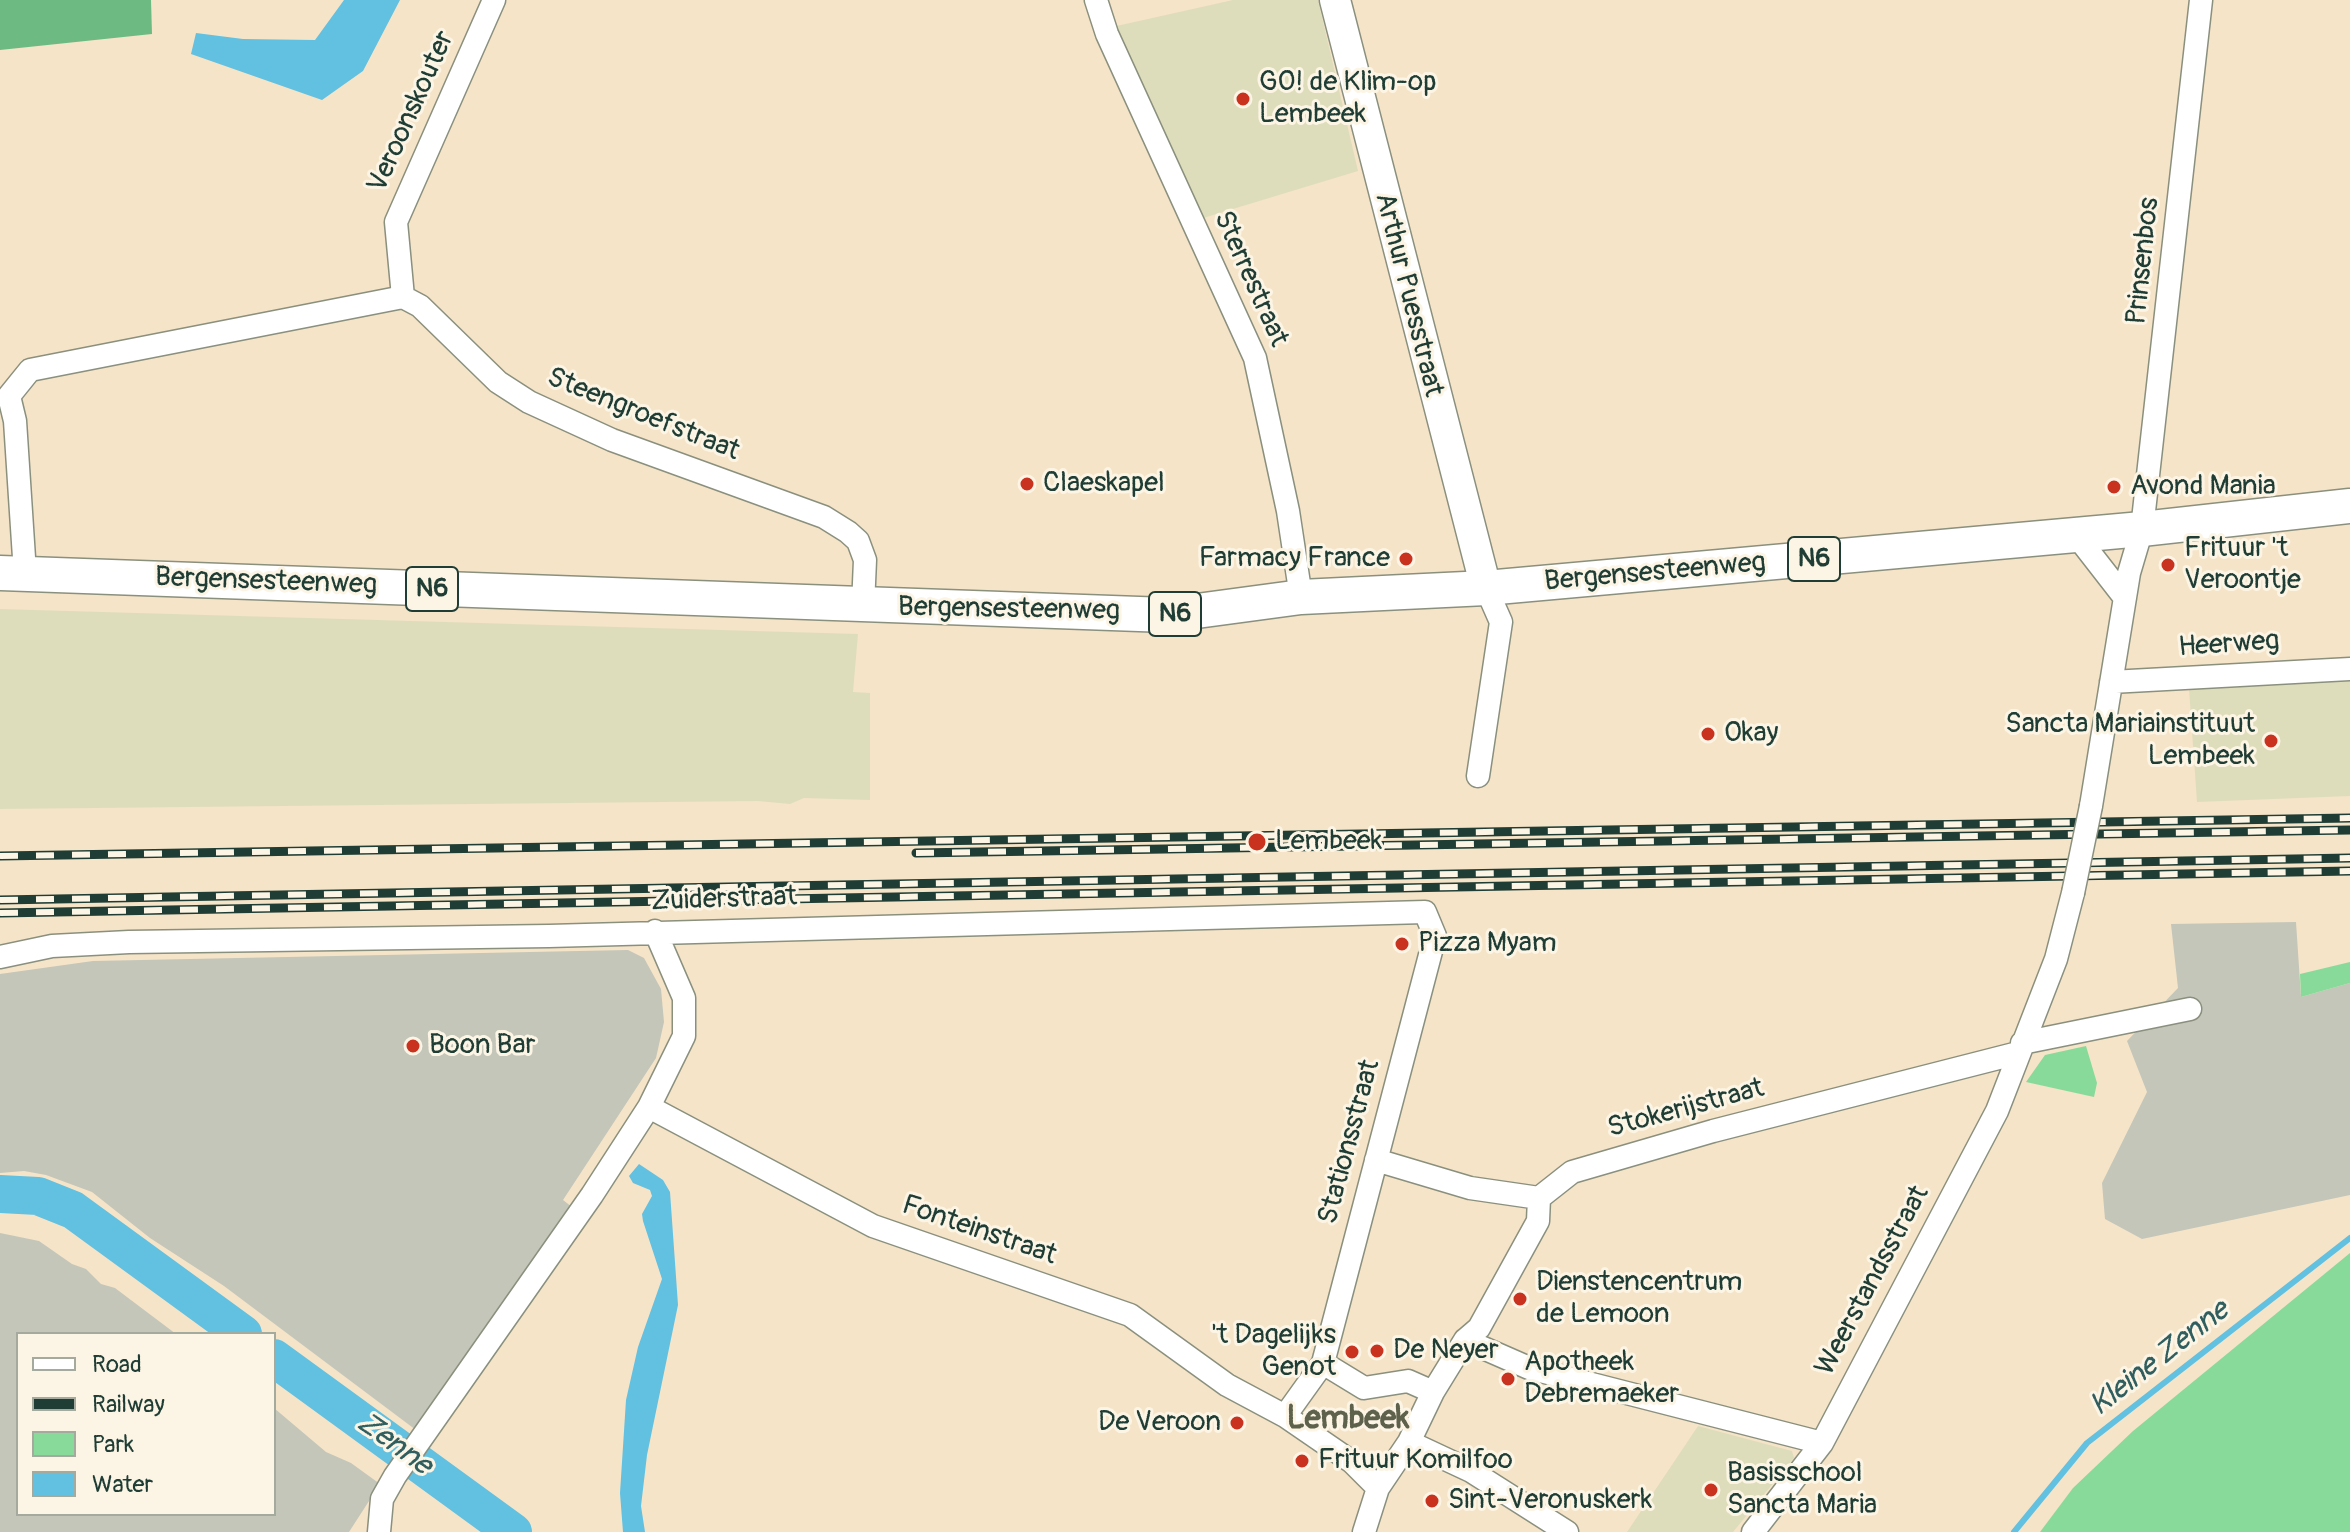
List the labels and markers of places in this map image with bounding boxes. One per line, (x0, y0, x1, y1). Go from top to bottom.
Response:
place label: GO! de Klim-op Lembeek (1259, 66, 1437, 132)
marker: GO! de Klim-op Lembeek (1234, 90, 1252, 108)
place label: Claeskapel (1043, 467, 1165, 501)
place label: Avond Mania (2130, 470, 2276, 504)
marker: Claeskapel (1018, 475, 1036, 493)
marker: Avond Mania (2105, 478, 2123, 496)
place label: Frituur 't Veroontje (2184, 532, 2301, 598)
place label: Farmacy France (1199, 542, 1390, 576)
marker: Farmacy France (1397, 550, 1415, 568)
marker: Frituur 't Veroontje (2159, 556, 2177, 574)
place label: Sancta Mariainstituut Lembeek (2005, 708, 2255, 774)
place label: Okay (1724, 717, 1778, 751)
marker: Okay (1699, 725, 1717, 743)
marker: Sancta Mariainstituut Lembeek (2262, 732, 2280, 750)
place label: Lembeek (1275, 825, 1382, 859)
marker: Lembeek (1246, 831, 1268, 853)
place label: Pizza Myam (1418, 927, 1557, 961)
marker: Pizza Myam (1393, 935, 1411, 953)
place label: Boon Bar (429, 1029, 535, 1063)
marker: Boon Bar (404, 1037, 422, 1055)
place label: Dienstencentrum de Lemoon (1536, 1266, 1742, 1332)
marker: Dienstencentrum de Lemoon (1511, 1290, 1529, 1308)
place label: 't Dagelijks Genot (1211, 1319, 1336, 1385)
place label: De Neyer (1393, 1334, 1499, 1368)
marker: De Neyer (1368, 1342, 1386, 1360)
marker: 't Dagelijks Genot (1343, 1343, 1361, 1361)
place label: Apotheek Debremaeker (1524, 1346, 1679, 1412)
marker: Apotheek Debremaeker (1499, 1370, 1517, 1388)
place label: De Veroon (1098, 1406, 1221, 1440)
marker: De Veroon (1228, 1414, 1246, 1432)
place label: Frituur Komilfoo (1318, 1444, 1513, 1478)
marker: Frituur Komilfoo (1293, 1452, 1311, 1470)
place label: Basisschool Sancta Maria (1727, 1457, 1877, 1523)
marker: Basisschool Sancta Maria (1702, 1481, 1720, 1499)
place label: Sint-Veronuskerk (1448, 1484, 1652, 1518)
marker: Sint-Veronuskerk (1423, 1492, 1441, 1510)

